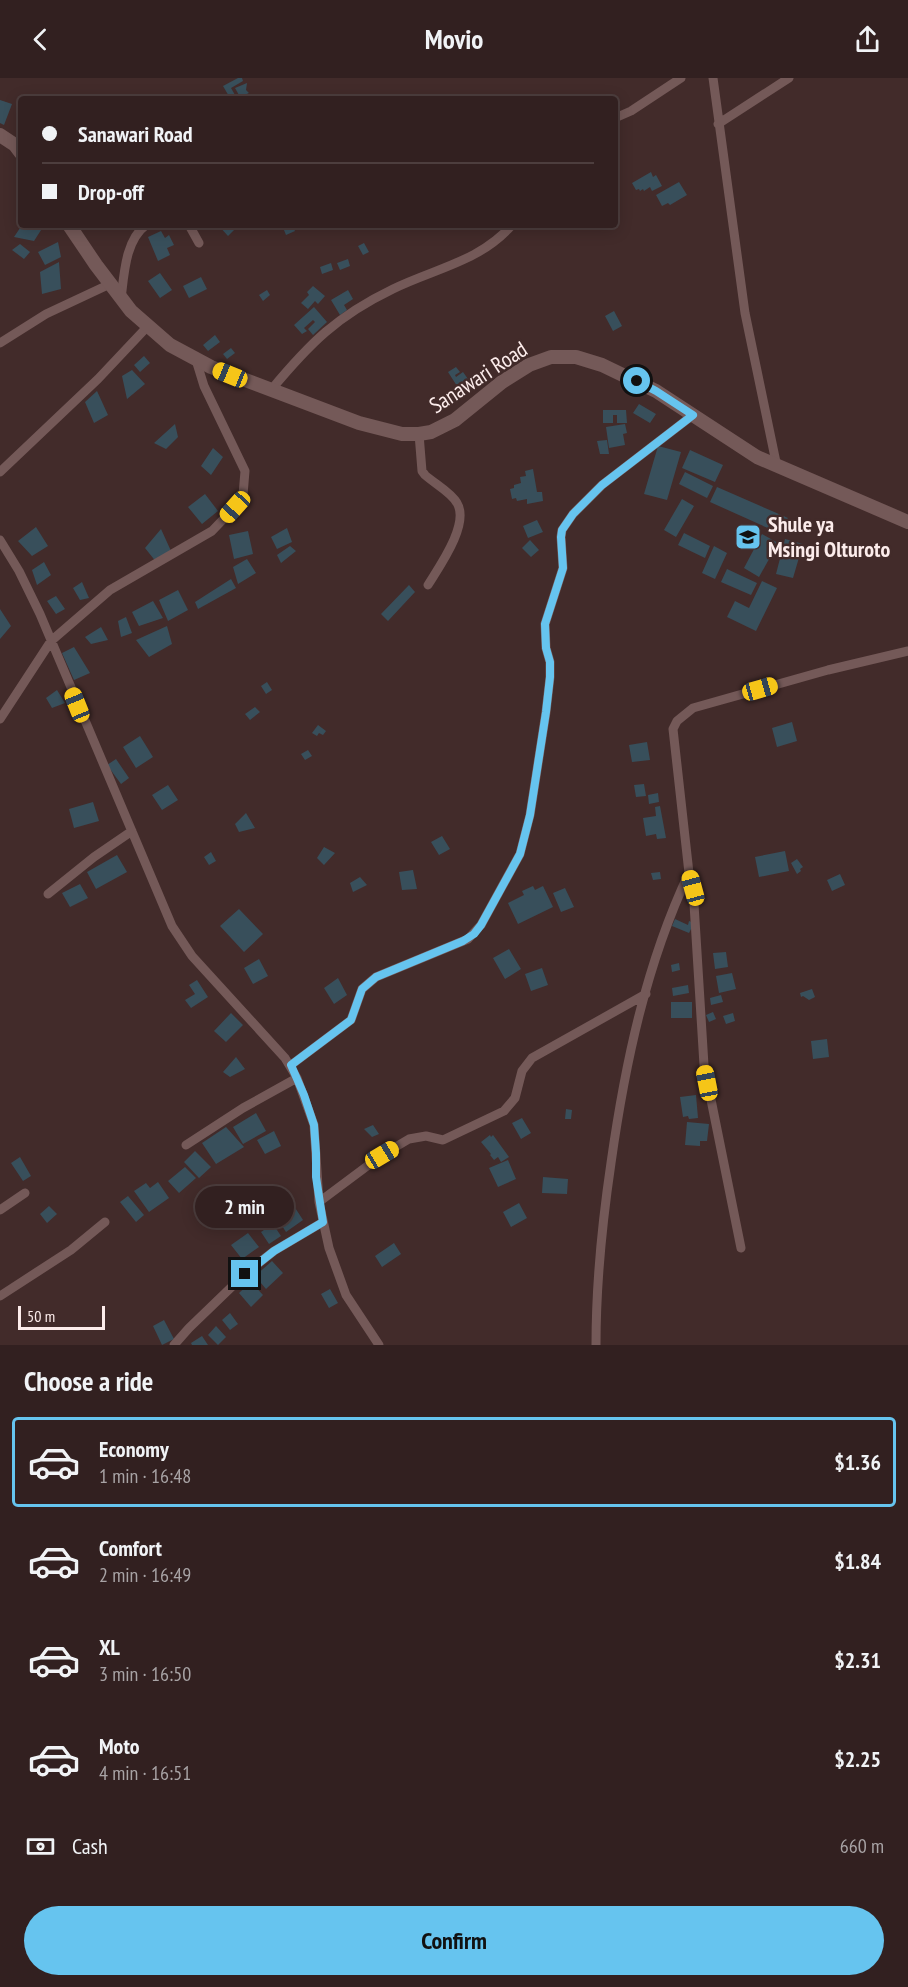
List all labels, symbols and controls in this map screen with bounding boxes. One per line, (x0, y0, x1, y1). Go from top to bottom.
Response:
text: Movio (425, 22, 483, 56)
icon: back (24, 23, 57, 56)
icon: share (851, 23, 884, 56)
text: Sanawari Road (78, 120, 193, 148)
text: Drop-off (78, 178, 144, 206)
street label: Sanawari Road (424, 335, 532, 419)
car (210, 360, 250, 390)
route start (623, 367, 650, 394)
car (216, 488, 254, 526)
place label: Shule ya Msingi Olturoto (768, 510, 890, 563)
school or university icon: Shule ya Msingi Olturoto (733, 522, 763, 552)
car (740, 675, 780, 703)
car (62, 685, 92, 725)
car (680, 868, 706, 908)
car (695, 1064, 719, 1102)
car (362, 1138, 402, 1172)
callout: 2 min (196, 1187, 294, 1229)
text: 2 min (224, 1194, 265, 1220)
route end (231, 1260, 258, 1287)
scale bar (18, 1303, 105, 1330)
text: 50 m (27, 1306, 55, 1326)
text: Choose a ride (24, 1364, 153, 1398)
icon: car (27, 1435, 81, 1489)
text: Economy (99, 1435, 169, 1463)
text: $1.36 (834, 1448, 881, 1476)
text: 1 min · 16:48 (99, 1463, 191, 1489)
icon: car (27, 1534, 81, 1588)
text: Comfort (99, 1534, 162, 1562)
text: $1.84 (834, 1547, 881, 1575)
text: 2 min · 16:49 (99, 1562, 191, 1588)
icon: car (27, 1633, 81, 1687)
text: XL (99, 1633, 120, 1661)
text: $2.31 (834, 1646, 881, 1674)
text: 3 min · 16:50 (99, 1661, 191, 1687)
icon: car (27, 1732, 81, 1786)
text: Moto (99, 1732, 140, 1760)
text: $2.25 (834, 1745, 881, 1773)
text: 4 min · 16:51 (99, 1760, 191, 1786)
icon: cash (24, 1830, 57, 1863)
text: Cash (72, 1832, 108, 1860)
text: 660 m (840, 1833, 884, 1859)
button: Confirm (24, 1906, 884, 1975)

